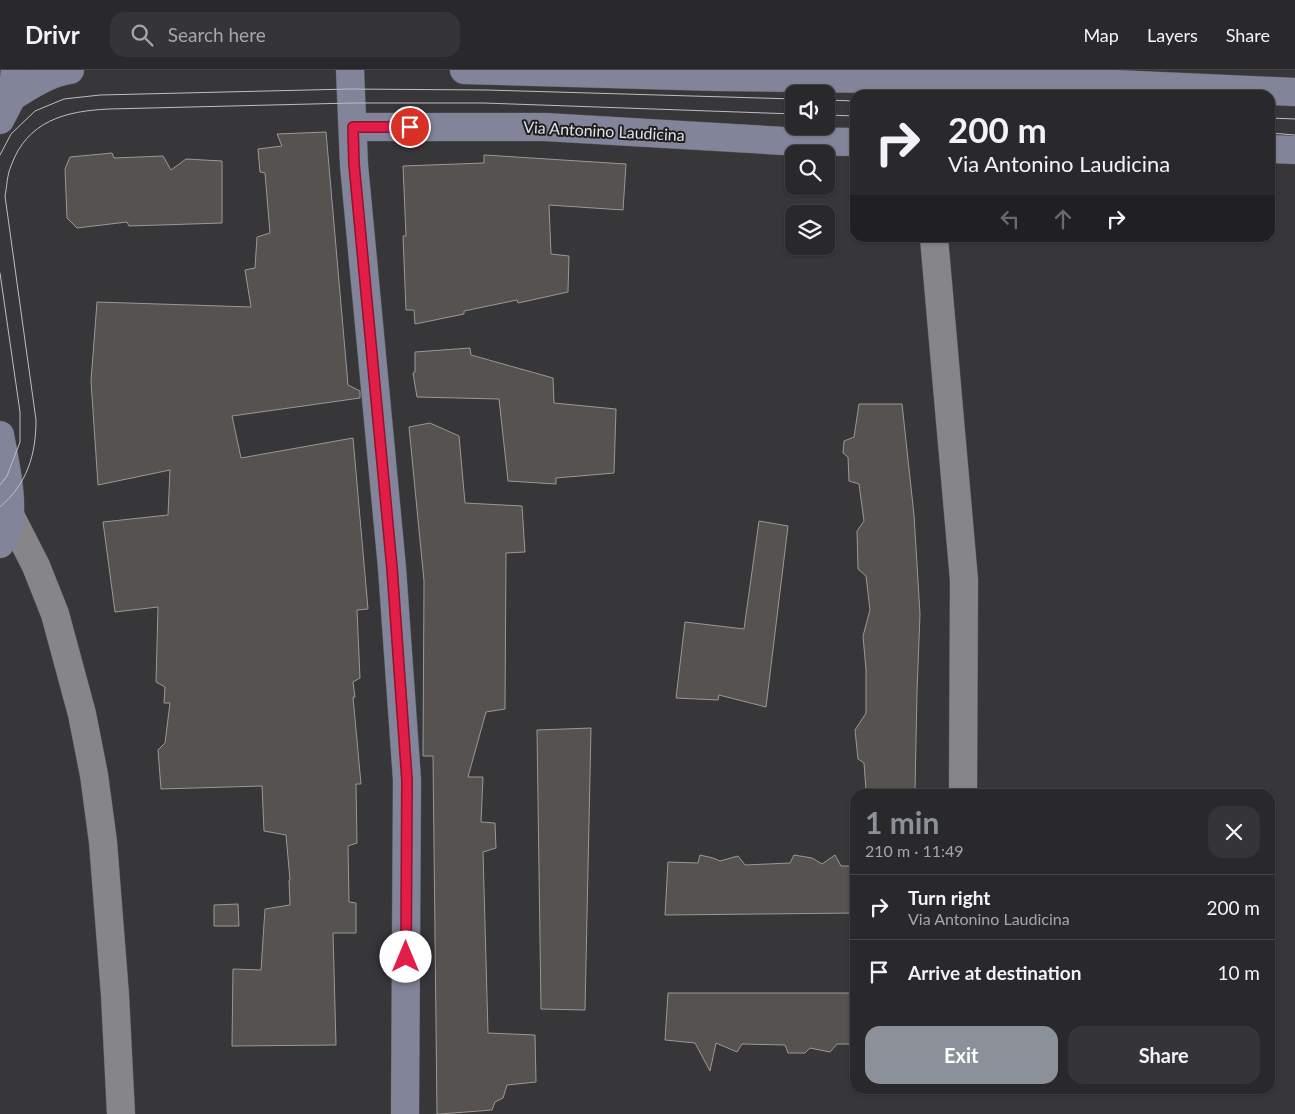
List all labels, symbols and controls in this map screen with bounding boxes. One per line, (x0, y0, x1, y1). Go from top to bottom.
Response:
search box (110, 12, 460, 57)
text: Drivr (25, 20, 80, 49)
icon: search (128, 21, 156, 49)
text: Search here (168, 23, 266, 46)
text: Map (1083, 24, 1119, 46)
text: Layers (1147, 24, 1198, 46)
text: Share (1226, 24, 1270, 46)
map controls (785, 85, 835, 255)
button: sound (785, 85, 835, 135)
pin (389, 106, 431, 148)
text: 200 m (948, 108, 1047, 150)
icon: right (865, 110, 930, 175)
icon: arrive (396, 113, 424, 141)
street label: Via Antonino Laudicina (523, 117, 685, 144)
button: search (785, 145, 835, 195)
text: Via Antonino Laudicina (948, 150, 1170, 177)
button: layers (785, 205, 835, 255)
icon: left (996, 205, 1024, 233)
icon: ahead (1049, 205, 1077, 233)
icon: right (1102, 205, 1130, 233)
text: 1 min (865, 804, 939, 840)
button: close (1208, 806, 1260, 858)
text: 210 m · 11:49 (865, 841, 964, 860)
text: Turn right (908, 886, 990, 909)
icon: right (865, 893, 893, 921)
text: 200 m (1206, 896, 1260, 919)
text: Via Antonino Laudicina (908, 909, 1070, 928)
position arrow (379, 930, 431, 982)
icon: arrive (865, 958, 893, 986)
text: Arrive at destination (908, 961, 1081, 984)
text: 10 m (1217, 961, 1260, 984)
button: Exit (865, 1026, 1058, 1084)
button: Share (1068, 1026, 1260, 1084)

